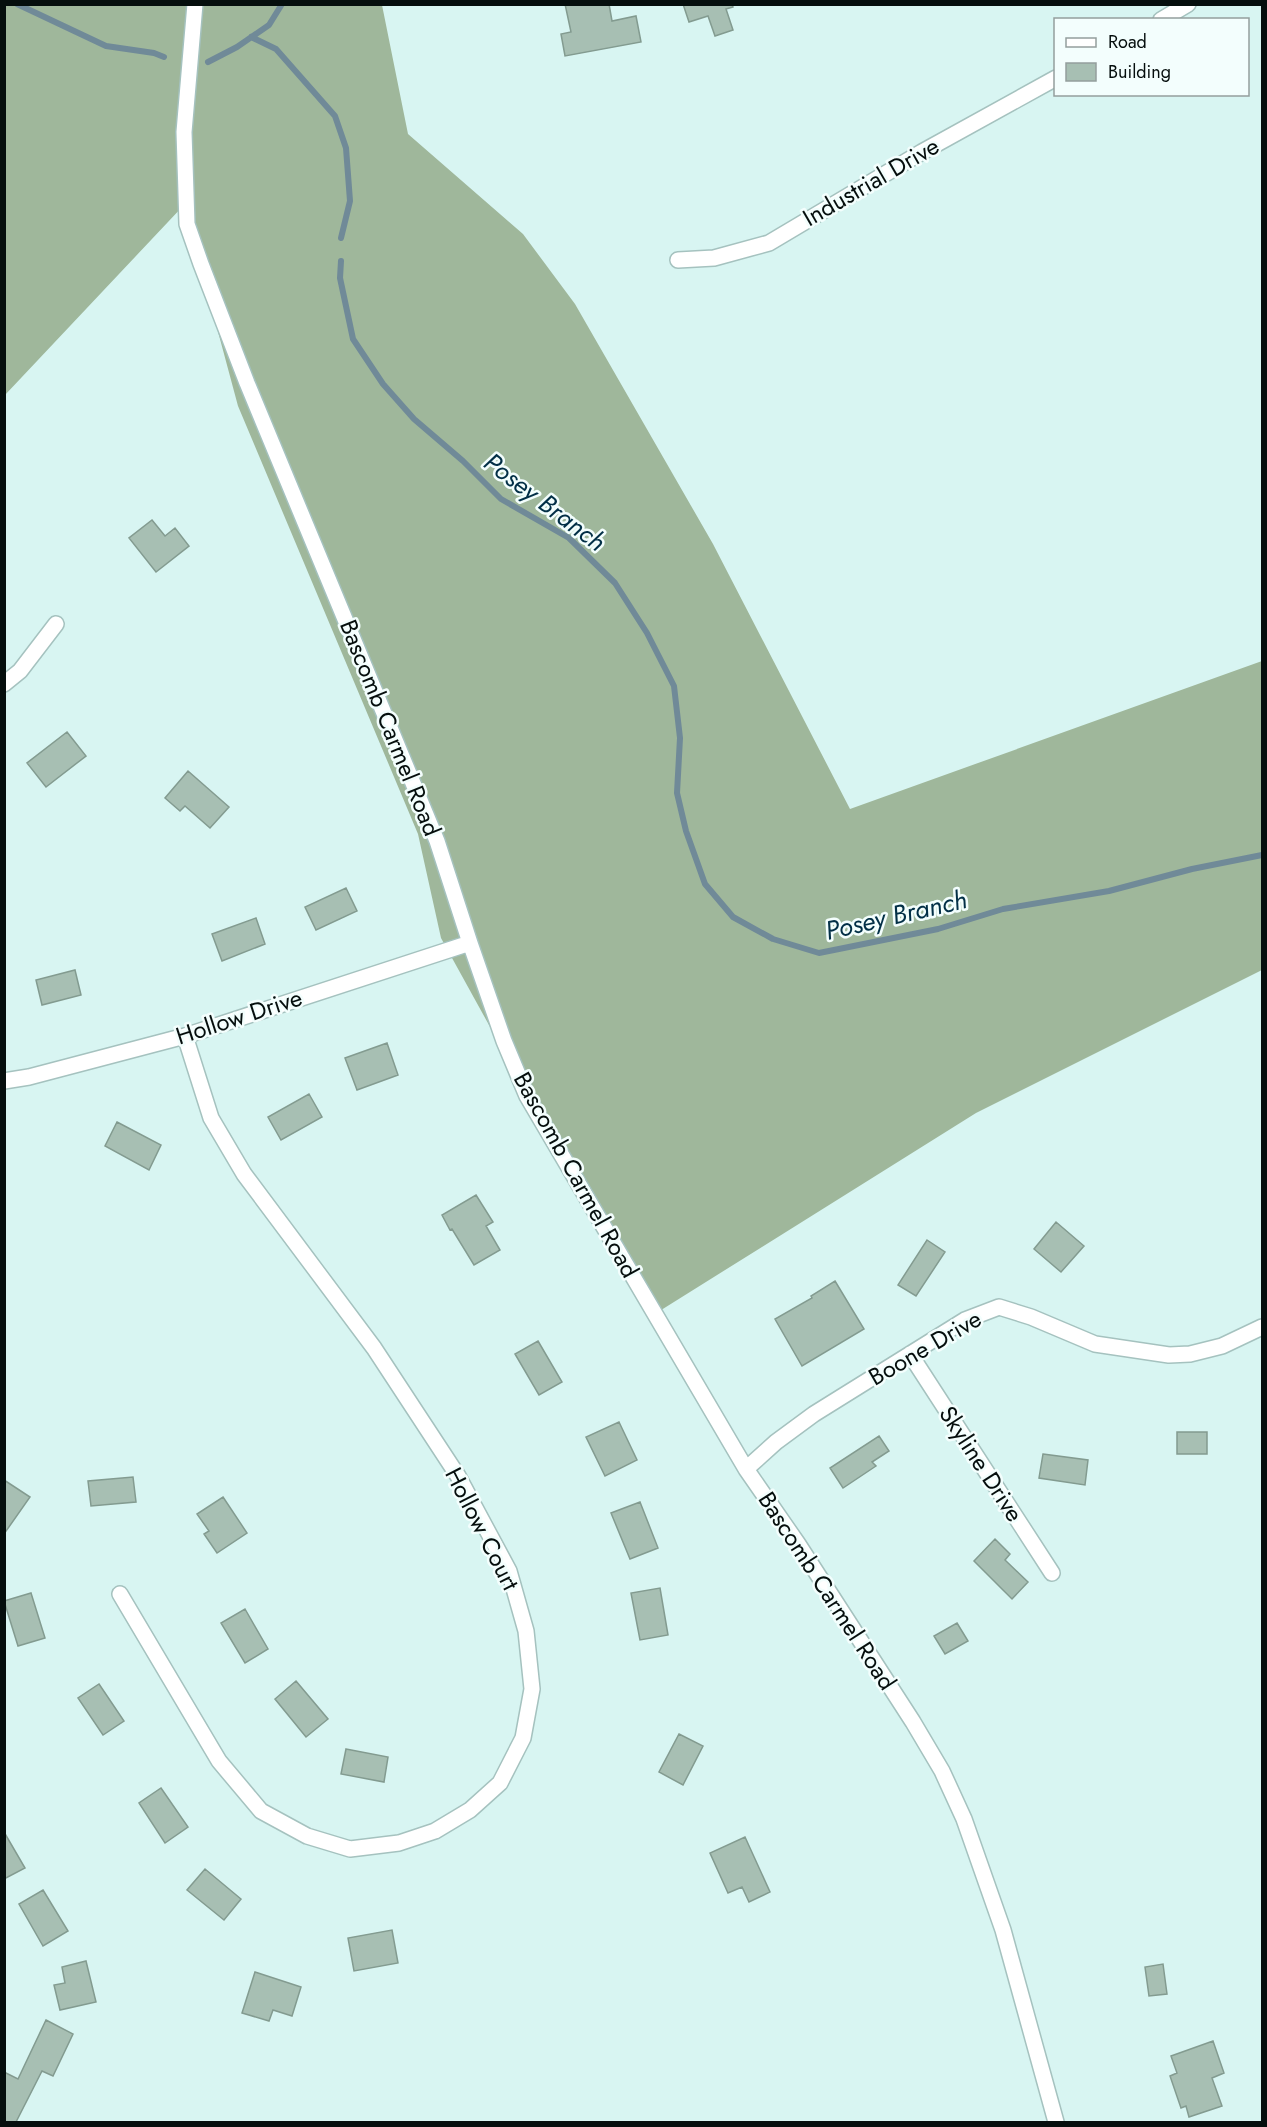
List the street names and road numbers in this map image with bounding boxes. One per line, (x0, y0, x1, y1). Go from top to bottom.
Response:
street label: Industrial Drive (796, 128, 945, 235)
street label: Bascomb Carmel Road (331, 614, 450, 841)
street label: Hollow Drive (171, 980, 307, 1053)
street label: Bascomb Carmel Road (505, 1065, 648, 1284)
street label: Boone Drive (862, 1301, 988, 1394)
street label: Skyline Drive (931, 1399, 1032, 1529)
street label: Hollow Court (436, 1461, 528, 1596)
street label: Bascomb Carmel Road (750, 1485, 905, 1697)

